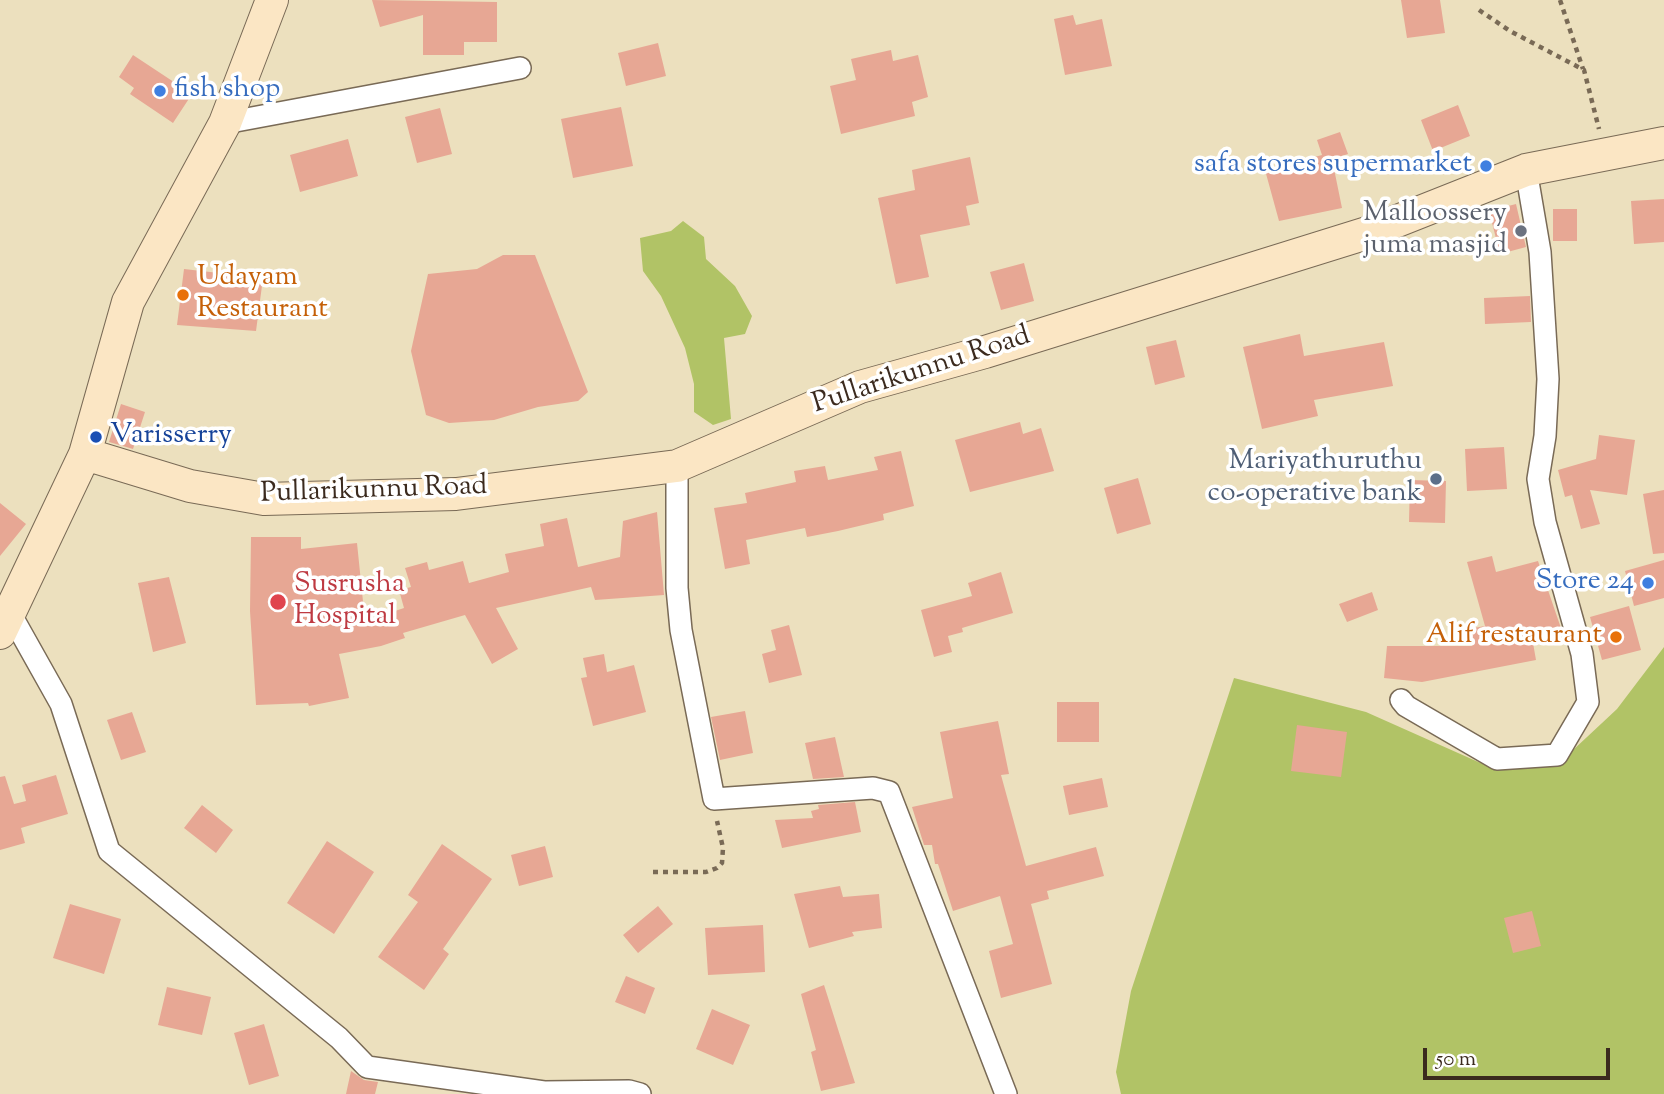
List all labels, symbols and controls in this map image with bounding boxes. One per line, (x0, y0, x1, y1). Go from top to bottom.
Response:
place label: fish shop (174, 74, 280, 108)
marker: fish shop (152, 83, 168, 99)
place label: safa stores supermarket (1194, 149, 1472, 183)
marker: safa stores supermarket (1478, 158, 1494, 174)
place label: Malloossery juma masjid (1362, 198, 1507, 264)
marker: Malloossery juma masjid (1513, 223, 1529, 239)
place label: Udayam Restaurant (197, 262, 328, 328)
marker: Udayam Restaurant (175, 287, 191, 303)
street label: Pullarikunnu Road (809, 321, 1035, 423)
place label: Varisserry (110, 420, 232, 454)
marker: Varisserry (88, 429, 104, 445)
place label: Mariyathuruthu co-operative bank (1207, 446, 1422, 512)
street label: Pullarikunnu Road (260, 471, 488, 513)
marker: Mariyathuruthu co-operative bank (1428, 471, 1444, 487)
place label: Store 24 (1536, 566, 1634, 600)
place label: Susrusha Hospital (294, 569, 405, 635)
marker: Store 24 (1640, 575, 1656, 591)
marker: Susrusha Hospital (268, 592, 288, 612)
place label: Alif restaurant (1426, 620, 1602, 654)
marker: Alif restaurant (1608, 629, 1624, 645)
scale bar (1426, 1034, 1613, 1078)
text: 50 m (1436, 1045, 1476, 1075)

